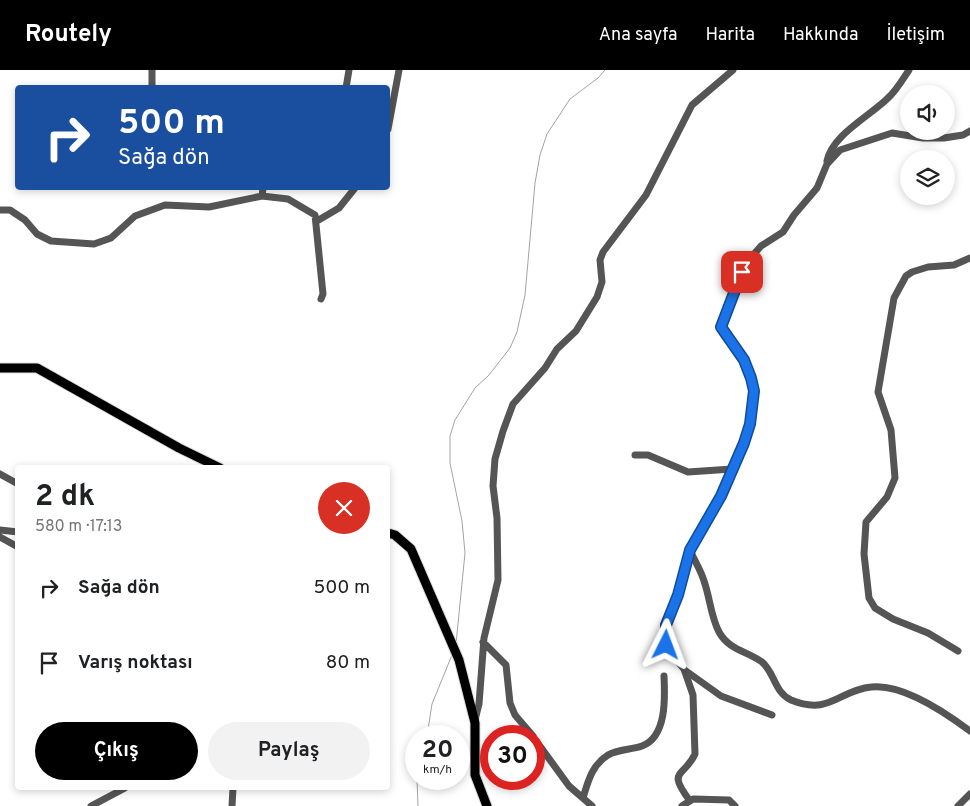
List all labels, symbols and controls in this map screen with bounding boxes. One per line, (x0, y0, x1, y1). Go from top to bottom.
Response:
text: Routely (25, 20, 112, 50)
text: Ana sayfa (599, 24, 678, 47)
text: Harita (706, 24, 755, 47)
text: Hakkında (783, 24, 858, 47)
text: İletişim (886, 24, 945, 47)
map controls (900, 85, 955, 205)
button: sound (900, 85, 955, 140)
text: 500 m (118, 102, 225, 146)
icon: right (35, 105, 100, 170)
text: Sağa dön (118, 145, 210, 172)
button: layers (900, 150, 955, 205)
pin (721, 251, 763, 293)
icon: arrive (728, 258, 756, 286)
text: 2 dk (35, 479, 95, 516)
button: close (318, 482, 370, 534)
text: 580 m · 17:13 (35, 517, 122, 537)
icon: right (35, 574, 63, 602)
text: Sağa dön (78, 576, 160, 600)
text: 500 m (313, 576, 370, 600)
position arrow (639, 618, 691, 670)
icon: arrive (35, 649, 63, 677)
text: Varış noktası (78, 651, 193, 675)
text: 80 m (326, 651, 370, 675)
button: Çıkış (35, 722, 198, 780)
button: Paylaş (208, 722, 370, 780)
speed limit sign: 30 (480, 725, 545, 790)
text: 20 (422, 735, 453, 767)
text: km/h (423, 762, 452, 778)

